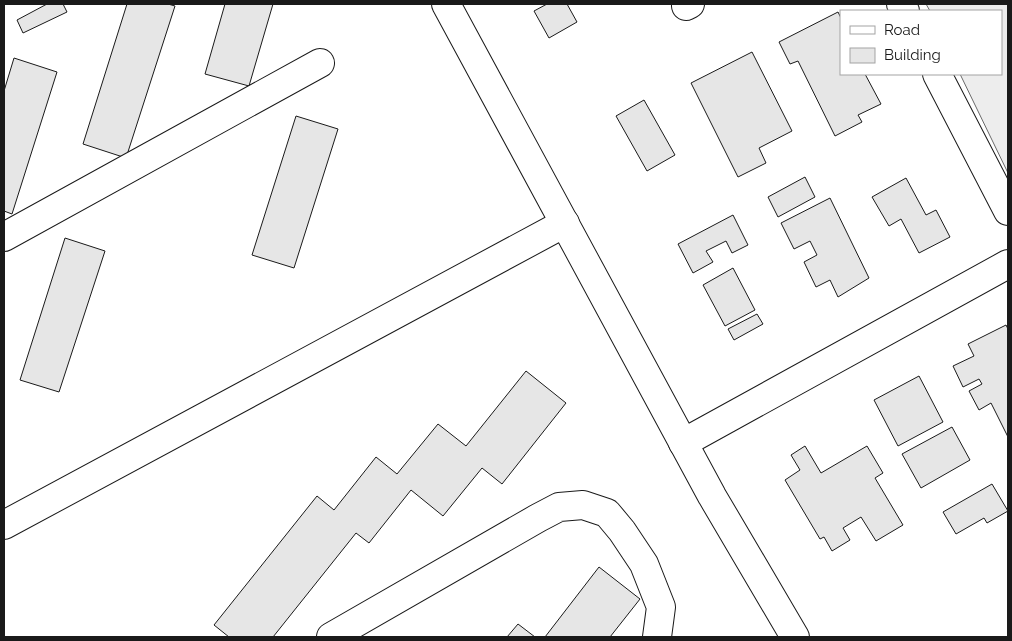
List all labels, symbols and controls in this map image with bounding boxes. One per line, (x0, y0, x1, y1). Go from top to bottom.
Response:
legend (840, 10, 1002, 75)
text: Road (884, 21, 920, 39)
text: Building (884, 46, 941, 64)

